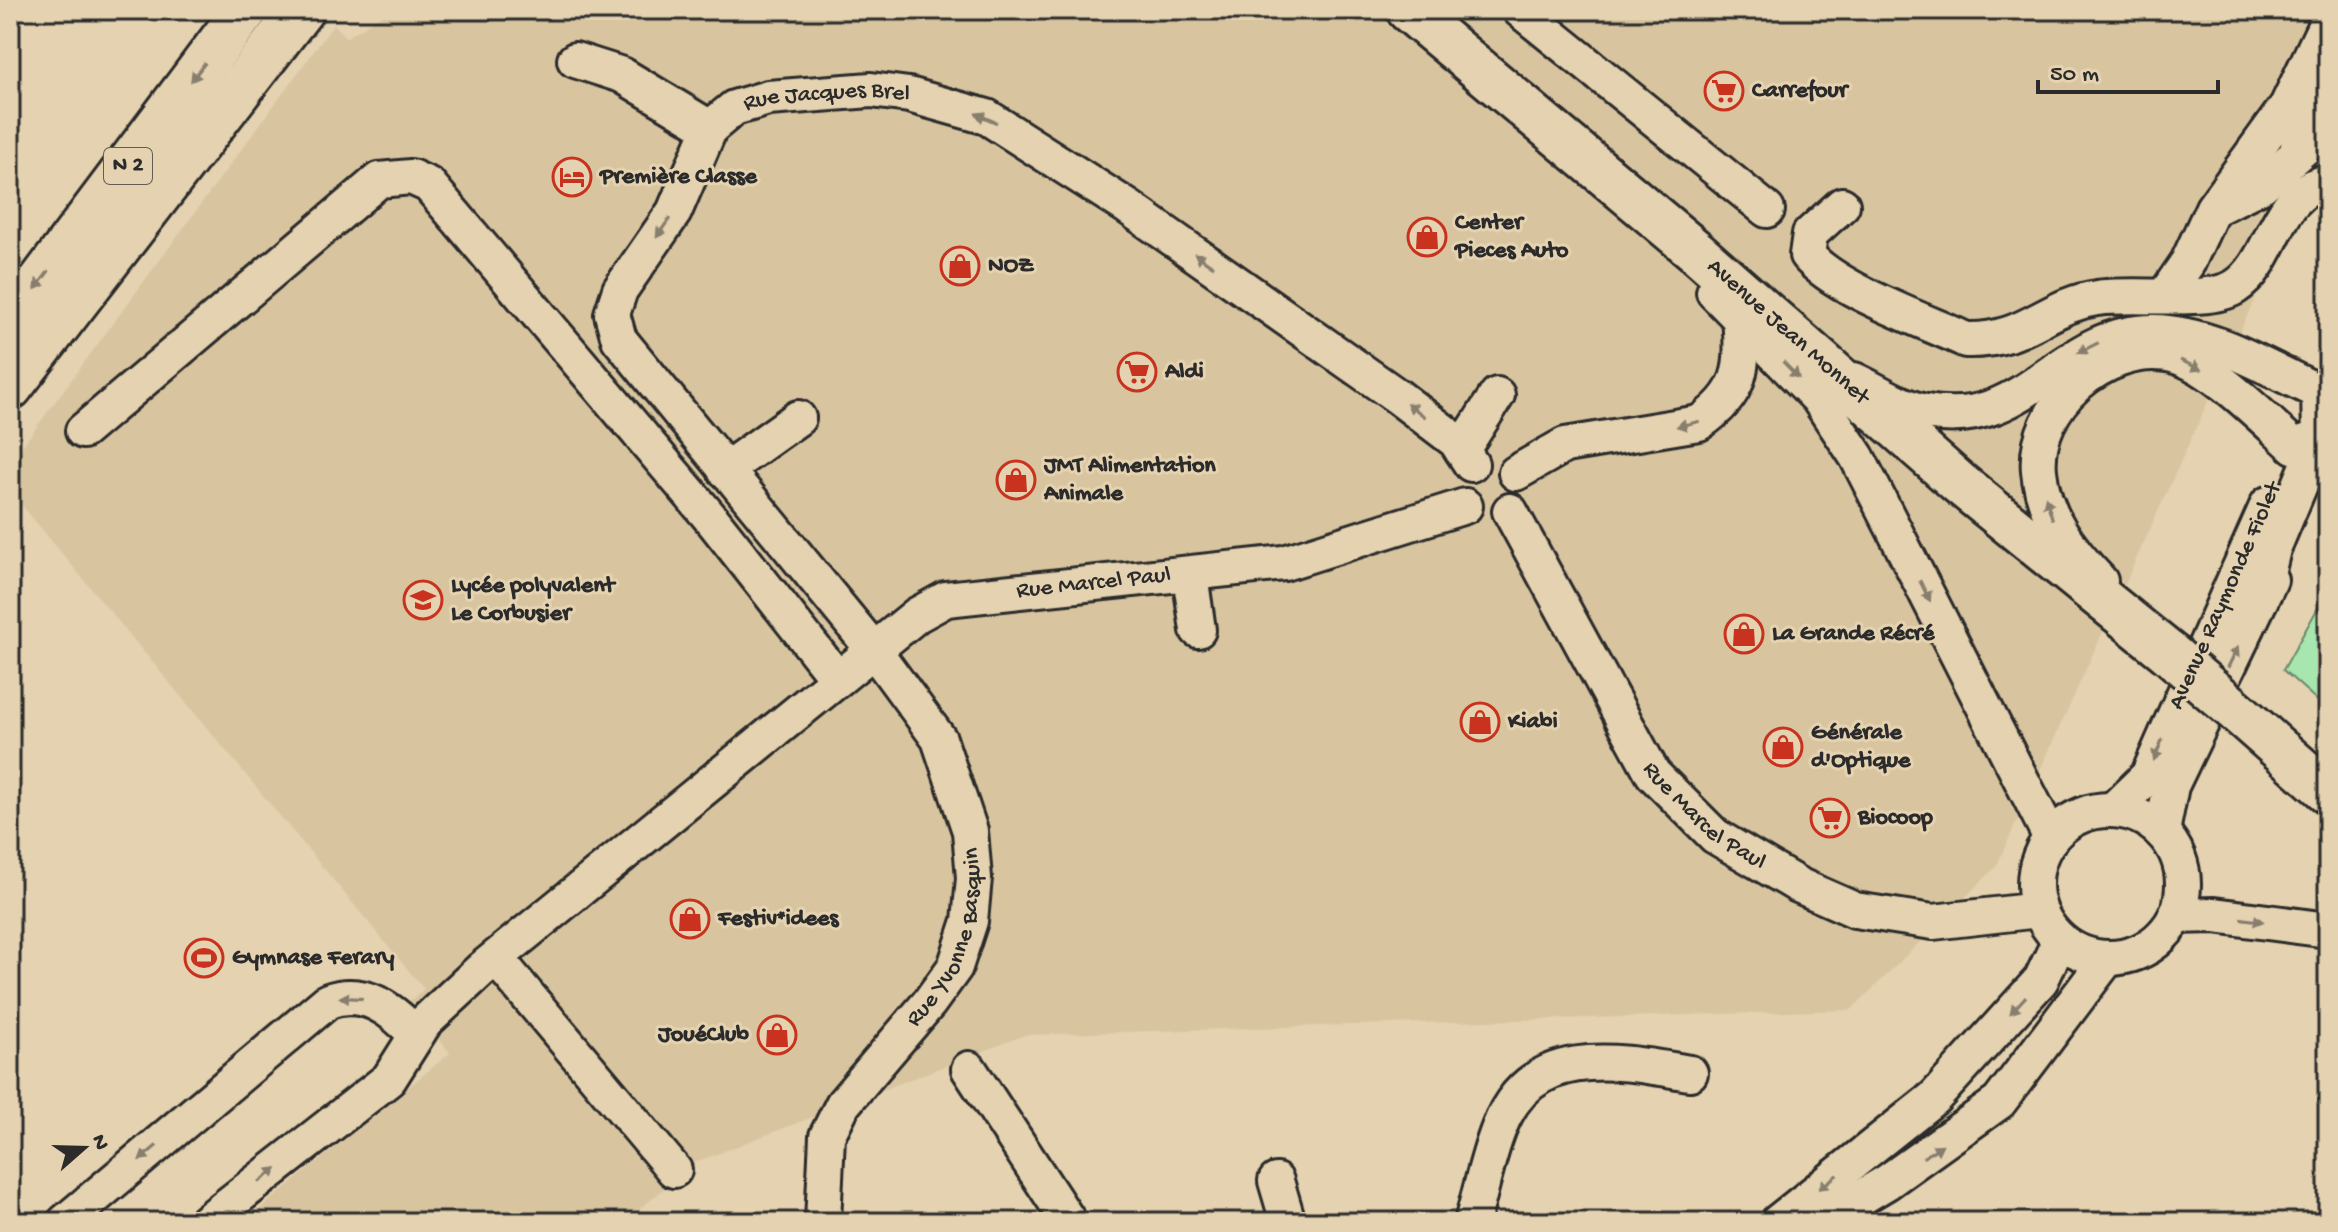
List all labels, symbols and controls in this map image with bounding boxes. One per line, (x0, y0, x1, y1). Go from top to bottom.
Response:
scale bar (2038, 44, 2218, 94)
text: 50 m (2050, 61, 2099, 90)
one-way arrow (191, 62, 207, 83)
supermarket icon: Carrefour (1703, 70, 1745, 112)
street label: Rue Jacques Brel (740, 76, 911, 119)
place label: Carrefour (1752, 77, 1850, 106)
one-way arrow (975, 112, 998, 125)
road number: N 2 (104, 148, 152, 184)
hotel icon: Première Classe (551, 156, 593, 198)
place label: Première Classe (598, 163, 759, 192)
place label: Center Pieces Auto (1453, 209, 1569, 266)
shop icon: Center Pieces Auto (1406, 216, 1448, 258)
one-way arrow (656, 217, 671, 238)
shop icon: NOZ (939, 245, 981, 287)
place label: NOZ (988, 252, 1035, 281)
one-way arrow (1194, 253, 1215, 268)
street label: Avenue Jean Monnet (1700, 253, 1877, 413)
one-way arrow (34, 269, 50, 291)
one-way arrow (2076, 341, 2099, 355)
supermarket icon: Aldi (1116, 351, 1158, 393)
place label: Aldi (1164, 358, 1204, 387)
one-way arrow (2179, 358, 2202, 372)
one-way arrow (1781, 360, 1800, 379)
one-way arrow (1406, 403, 1426, 419)
one-way arrow (1676, 418, 1701, 431)
place label: JMT Alimentation Animale (1043, 452, 1216, 509)
shop icon: JMT Alimentation Animale (995, 459, 1037, 501)
street label: Avenue Raymonde Fiolet (2163, 476, 2290, 714)
one-way arrow (2042, 496, 2055, 520)
street label: Rue Marcel Paul (1015, 561, 1172, 606)
place label: Lycée polyvalent Le Corbusier (451, 572, 617, 629)
school or university icon: Lycée polyvalent Le Corbusier (402, 579, 444, 621)
one-way arrow (1919, 579, 1932, 602)
shop icon: La Grande Récré (1723, 613, 1765, 655)
place label: La Grande Récré (1772, 620, 1936, 649)
one-way arrow (2226, 646, 2240, 669)
shop icon: Kiabi (1459, 701, 1501, 743)
place label: Kiabi (1507, 708, 1558, 737)
place label: Générale d'Optique (1811, 719, 1912, 776)
shop icon: Générale d'Optique (1762, 726, 1804, 768)
one-way arrow (2152, 738, 2165, 762)
street label: Rue Marcel Paul (1635, 757, 1771, 877)
supermarket icon: Biocoop (1809, 797, 1851, 839)
place label: Biocoop (1857, 804, 1933, 833)
street label: Rue Yvonne Basquin (900, 846, 989, 1033)
shop icon: Festiv*idees (669, 898, 711, 940)
place label: Festiv*idees (717, 905, 839, 934)
one-way arrow (2240, 914, 2265, 927)
sports icon: Gymnase Ferary (183, 937, 225, 979)
place label: Gymnase Ferary (232, 944, 395, 973)
one-way arrow (338, 992, 364, 1005)
one-way arrow (2010, 996, 2028, 1015)
shop icon: JouéClub (756, 1014, 798, 1056)
place label: JouéClub (657, 1021, 749, 1050)
north arrow (44, 1108, 124, 1188)
text: N (84, 1131, 114, 1154)
one-way arrow (1923, 1143, 1944, 1158)
one-way arrow (138, 1144, 158, 1161)
one-way arrow (258, 1167, 278, 1183)
one-way arrow (1818, 1173, 1838, 1189)

